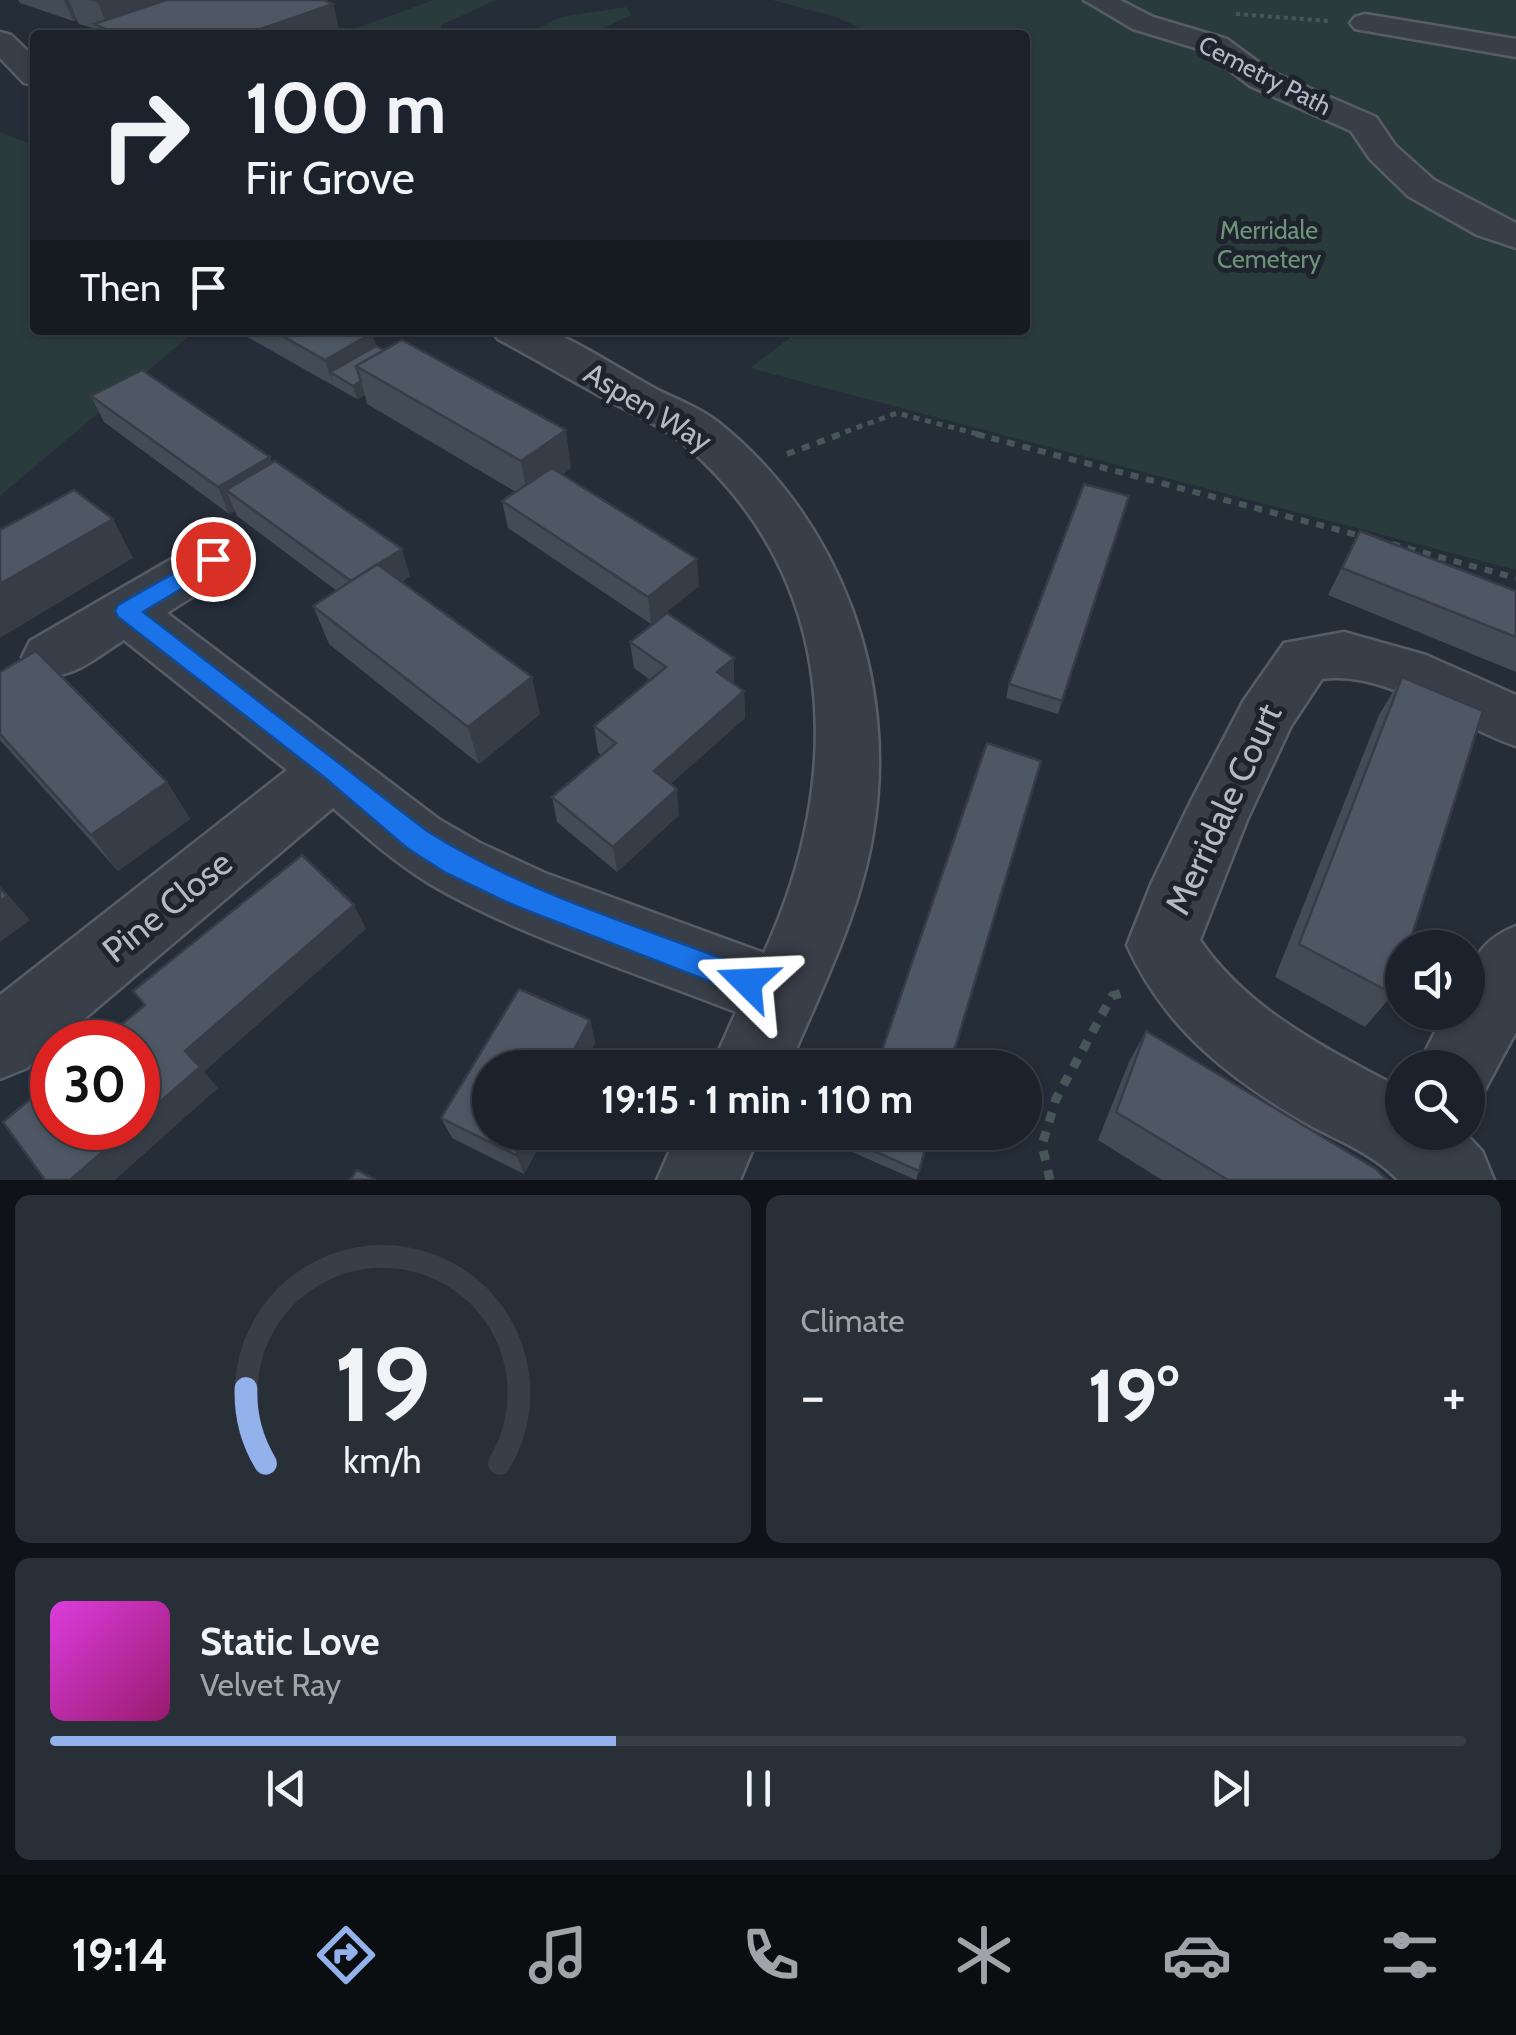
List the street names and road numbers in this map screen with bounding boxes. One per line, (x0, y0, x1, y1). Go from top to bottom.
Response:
street label: Cemetry Path (1194, 29, 1336, 121)
street label: Aspen Way (577, 354, 719, 460)
street label: Merridale Court (1156, 697, 1291, 921)
street label: Pine Close (94, 841, 240, 971)

